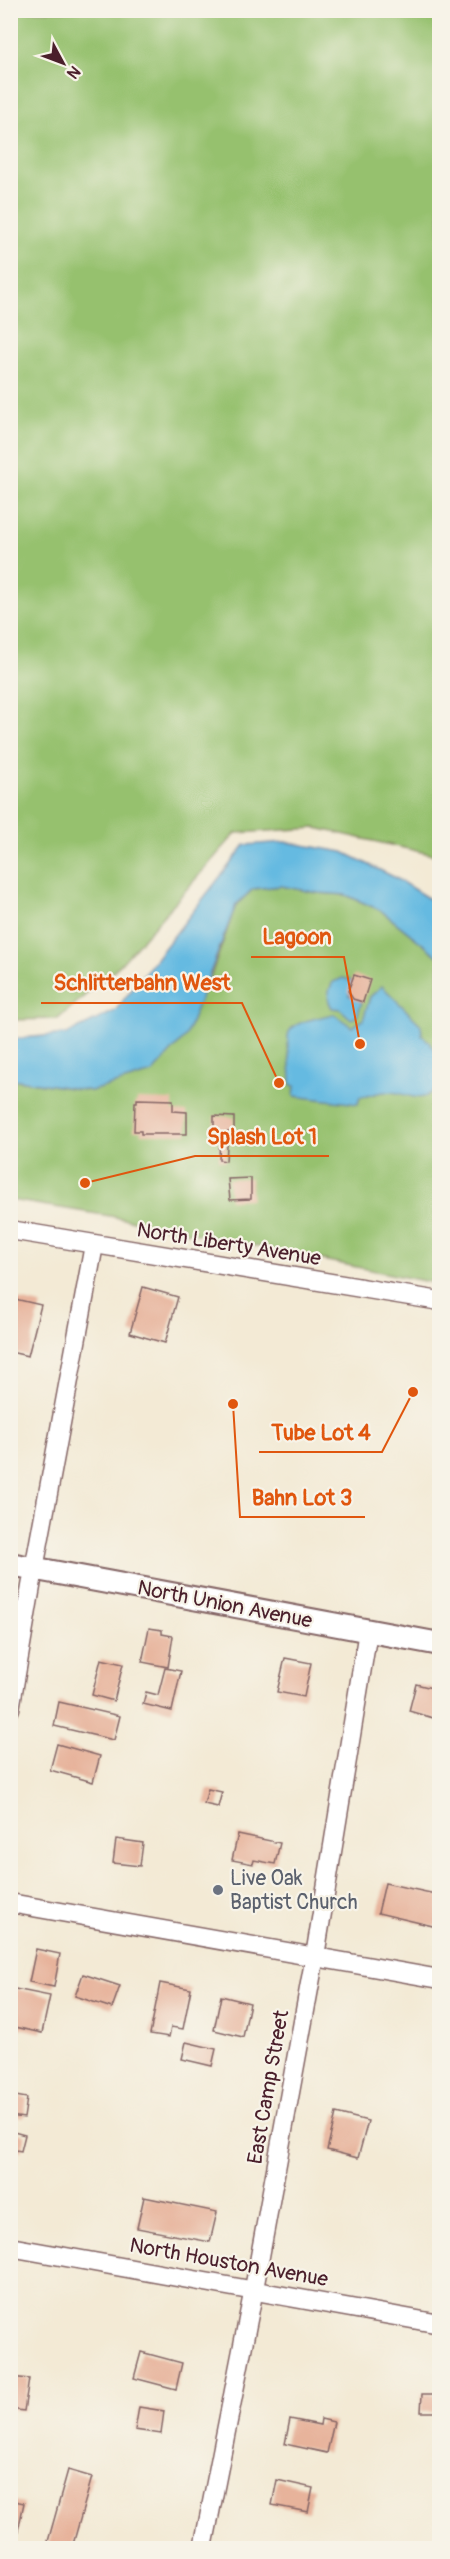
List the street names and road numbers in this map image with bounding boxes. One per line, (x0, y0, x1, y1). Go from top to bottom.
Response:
street label: North Liberty Avenue (135, 1217, 324, 1272)
street label: North Union Avenue (135, 1574, 315, 1635)
street label: East Camp Street (242, 2007, 295, 2166)
street label: North Houston Avenue (128, 2232, 331, 2293)

